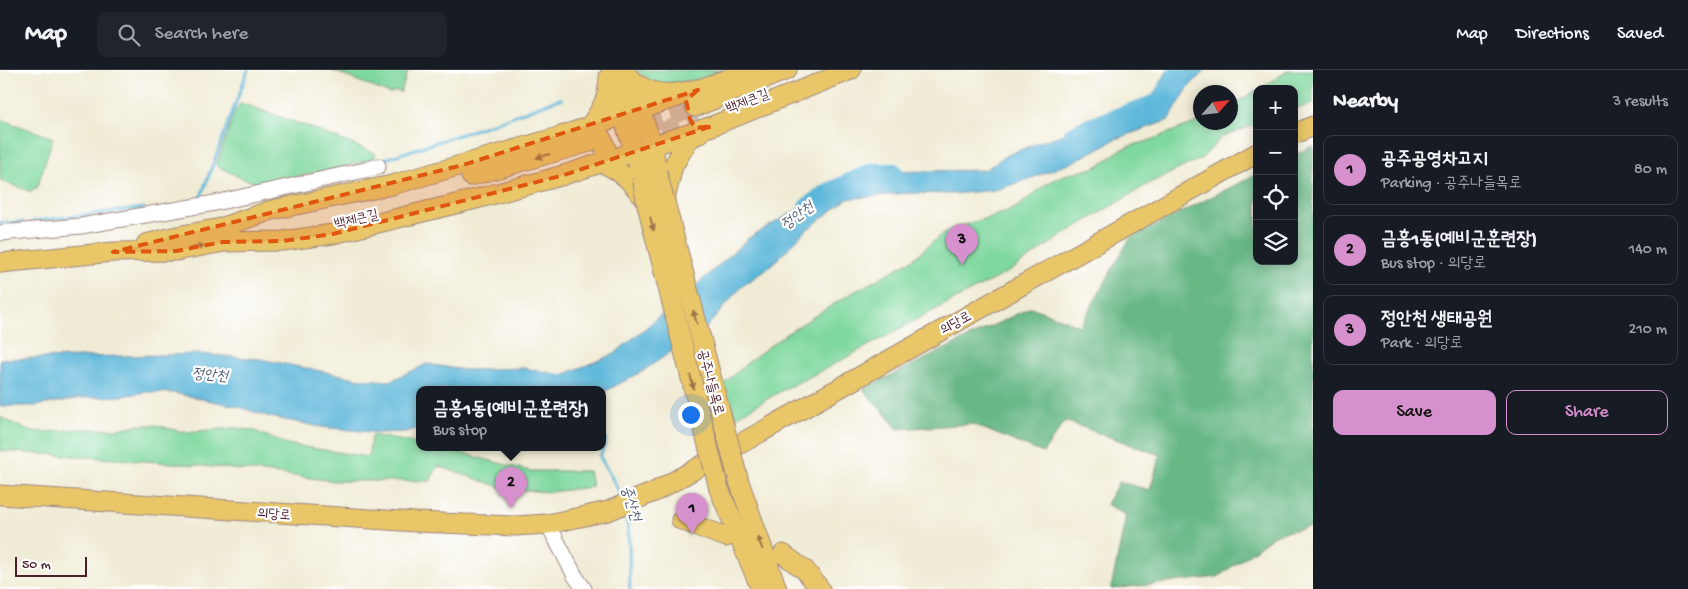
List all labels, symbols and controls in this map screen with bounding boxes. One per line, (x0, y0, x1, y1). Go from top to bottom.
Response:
search box (97, 12, 447, 57)
text: Map (25, 20, 67, 49)
icon: search (115, 21, 143, 49)
text: Search here (155, 23, 248, 46)
text: Map (1456, 24, 1488, 45)
text: Directions (1516, 24, 1589, 45)
text: Saved (1617, 24, 1663, 45)
north arrow (1193, 85, 1238, 130)
map controls (1253, 85, 1298, 265)
button: + (1253, 85, 1298, 130)
street label: 백제큰길 (724, 86, 773, 118)
text: Nearby (1333, 90, 1398, 115)
text: 3 results (1613, 93, 1668, 112)
button: − (1253, 130, 1298, 175)
text: 공주공영차고지 (1381, 149, 1488, 172)
one-way arrow (535, 153, 550, 161)
text: 1 (1347, 161, 1353, 180)
text: 80 m (1634, 161, 1667, 180)
button: locate (1253, 175, 1298, 220)
text: Parking · 공주나들목로 (1381, 175, 1522, 194)
water label: 정안천 (778, 198, 820, 235)
street label: 백제큰길 (333, 207, 381, 234)
one-way arrow (648, 217, 656, 232)
button: layers (1253, 220, 1298, 265)
pin: 3 (946, 224, 978, 265)
text: 금흥1동(예비군훈련장) (1381, 229, 1537, 252)
text: 2 (1346, 241, 1354, 260)
text: 140 m (1629, 241, 1667, 260)
one-way arrow (189, 242, 205, 250)
text: Bus stop · 의당로 (1381, 255, 1486, 274)
one-way arrow (691, 309, 699, 324)
street label: 의당로 (937, 309, 975, 340)
text: 정안천 생태공원 (1381, 309, 1493, 332)
text: 3 (1346, 321, 1354, 340)
text: 210 m (1628, 321, 1667, 340)
text: Park · 의당로 (1381, 335, 1463, 354)
street label: 공주나들목로 (693, 348, 727, 417)
water label: 정안천 (191, 365, 231, 387)
one-way arrow (688, 374, 696, 389)
popup (416, 386, 606, 451)
button: Save (1333, 390, 1496, 435)
button: Share (1506, 390, 1668, 435)
text: 금흥1동(예비군훈련장) (433, 399, 589, 422)
your location (678, 402, 704, 428)
text: Bus stop (433, 422, 487, 441)
pin: 2 (495, 467, 527, 508)
water label: 중산천 (616, 484, 645, 525)
pin: 1 (676, 493, 708, 534)
street label: 의당로 (256, 506, 291, 525)
one-way arrow (756, 536, 763, 551)
scale bar (15, 554, 88, 577)
text: 50 m (22, 557, 51, 574)

